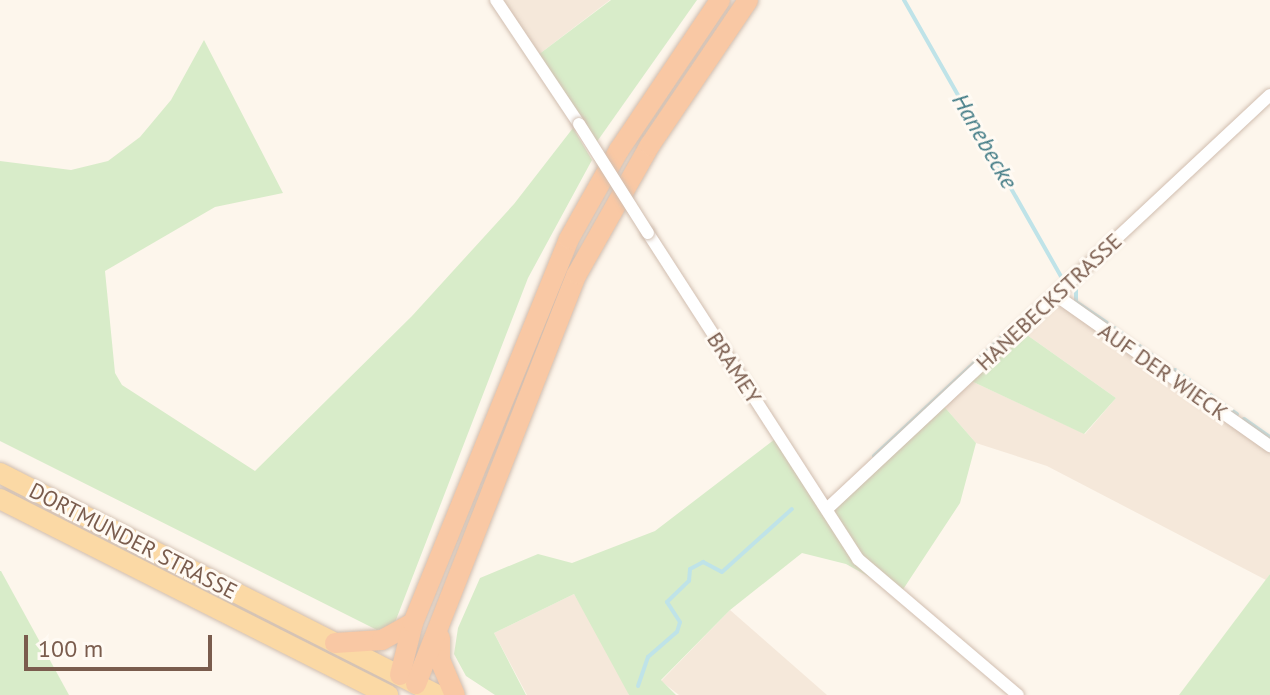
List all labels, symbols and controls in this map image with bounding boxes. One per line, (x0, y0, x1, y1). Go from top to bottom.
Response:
water label: Hanebecke (946, 88, 1024, 194)
street label: HANEBECKSTRASSE (971, 228, 1127, 376)
street label: AUF DER WIECK (1093, 318, 1233, 426)
street label: BRAMEY (701, 327, 767, 409)
street label: DORTMUNDER STRASSE (25, 477, 241, 605)
scale bar (28, 619, 216, 669)
text: 100 m (38, 633, 103, 664)

